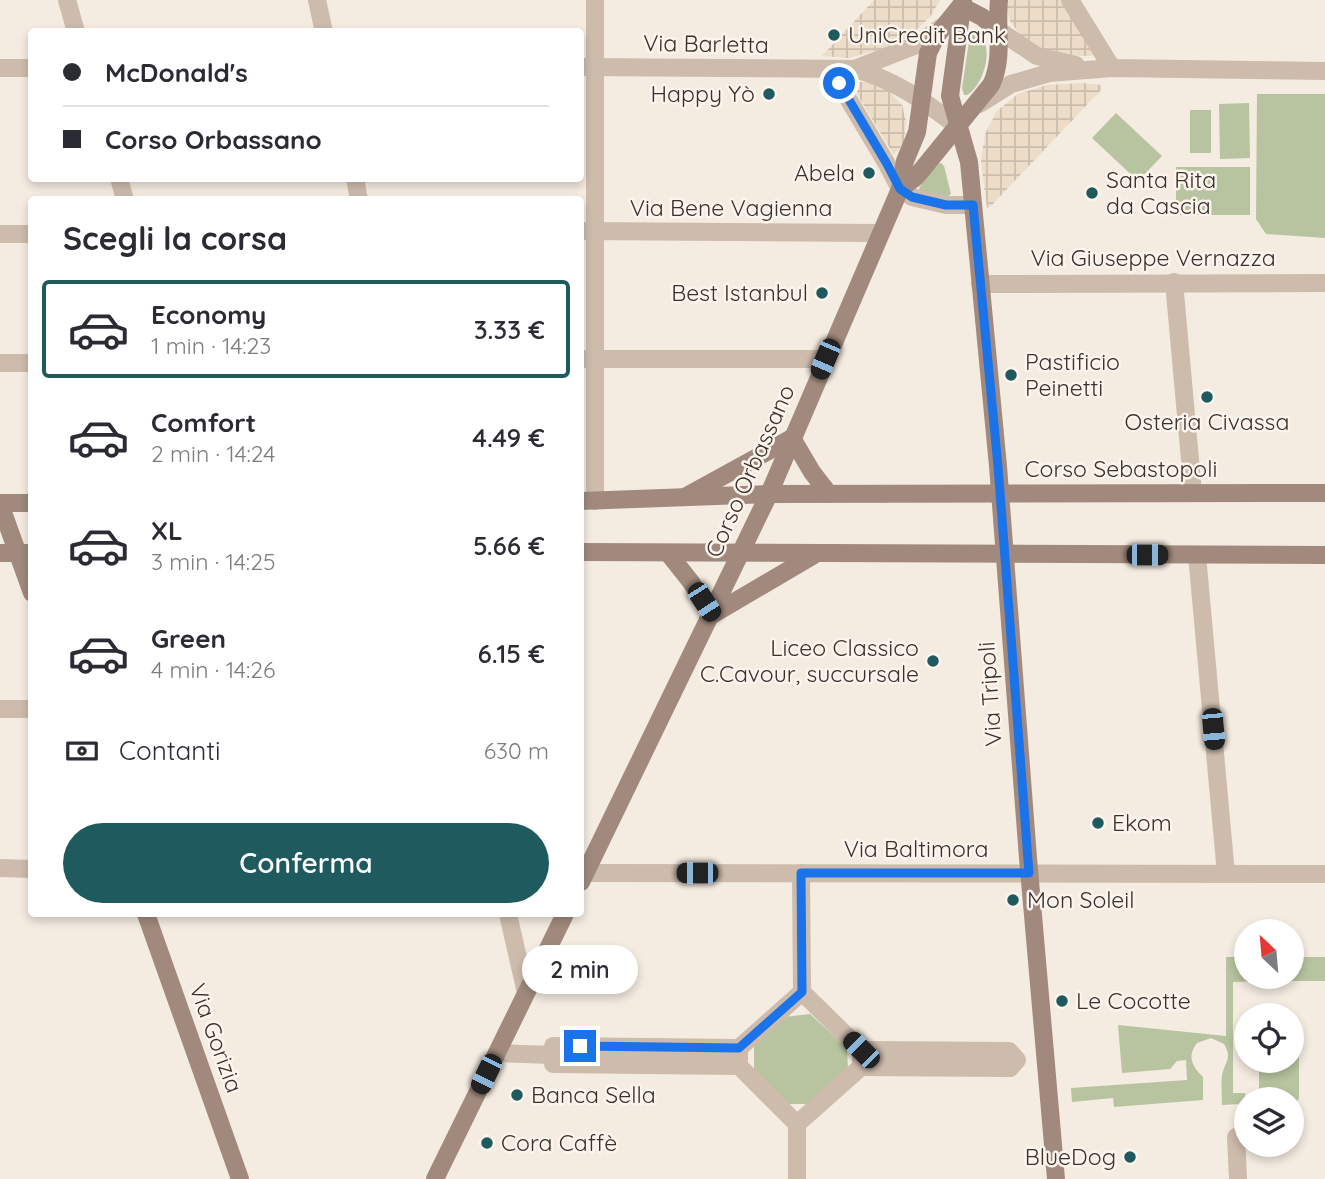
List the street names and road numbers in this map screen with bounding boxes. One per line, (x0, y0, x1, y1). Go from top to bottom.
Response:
street label: Via Barletta (643, 28, 769, 59)
street label: Via Bene Vagienna (630, 193, 832, 222)
street label: Via Giuseppe Vernazza (1030, 243, 1276, 272)
street label: Corso Orbassano (698, 380, 801, 562)
street label: Corso Sebastopoli (1025, 454, 1217, 483)
street label: Via Tripoli (971, 641, 1008, 747)
street label: Via Baltimora (844, 834, 988, 863)
street label: Via Gorizia (183, 979, 250, 1096)

